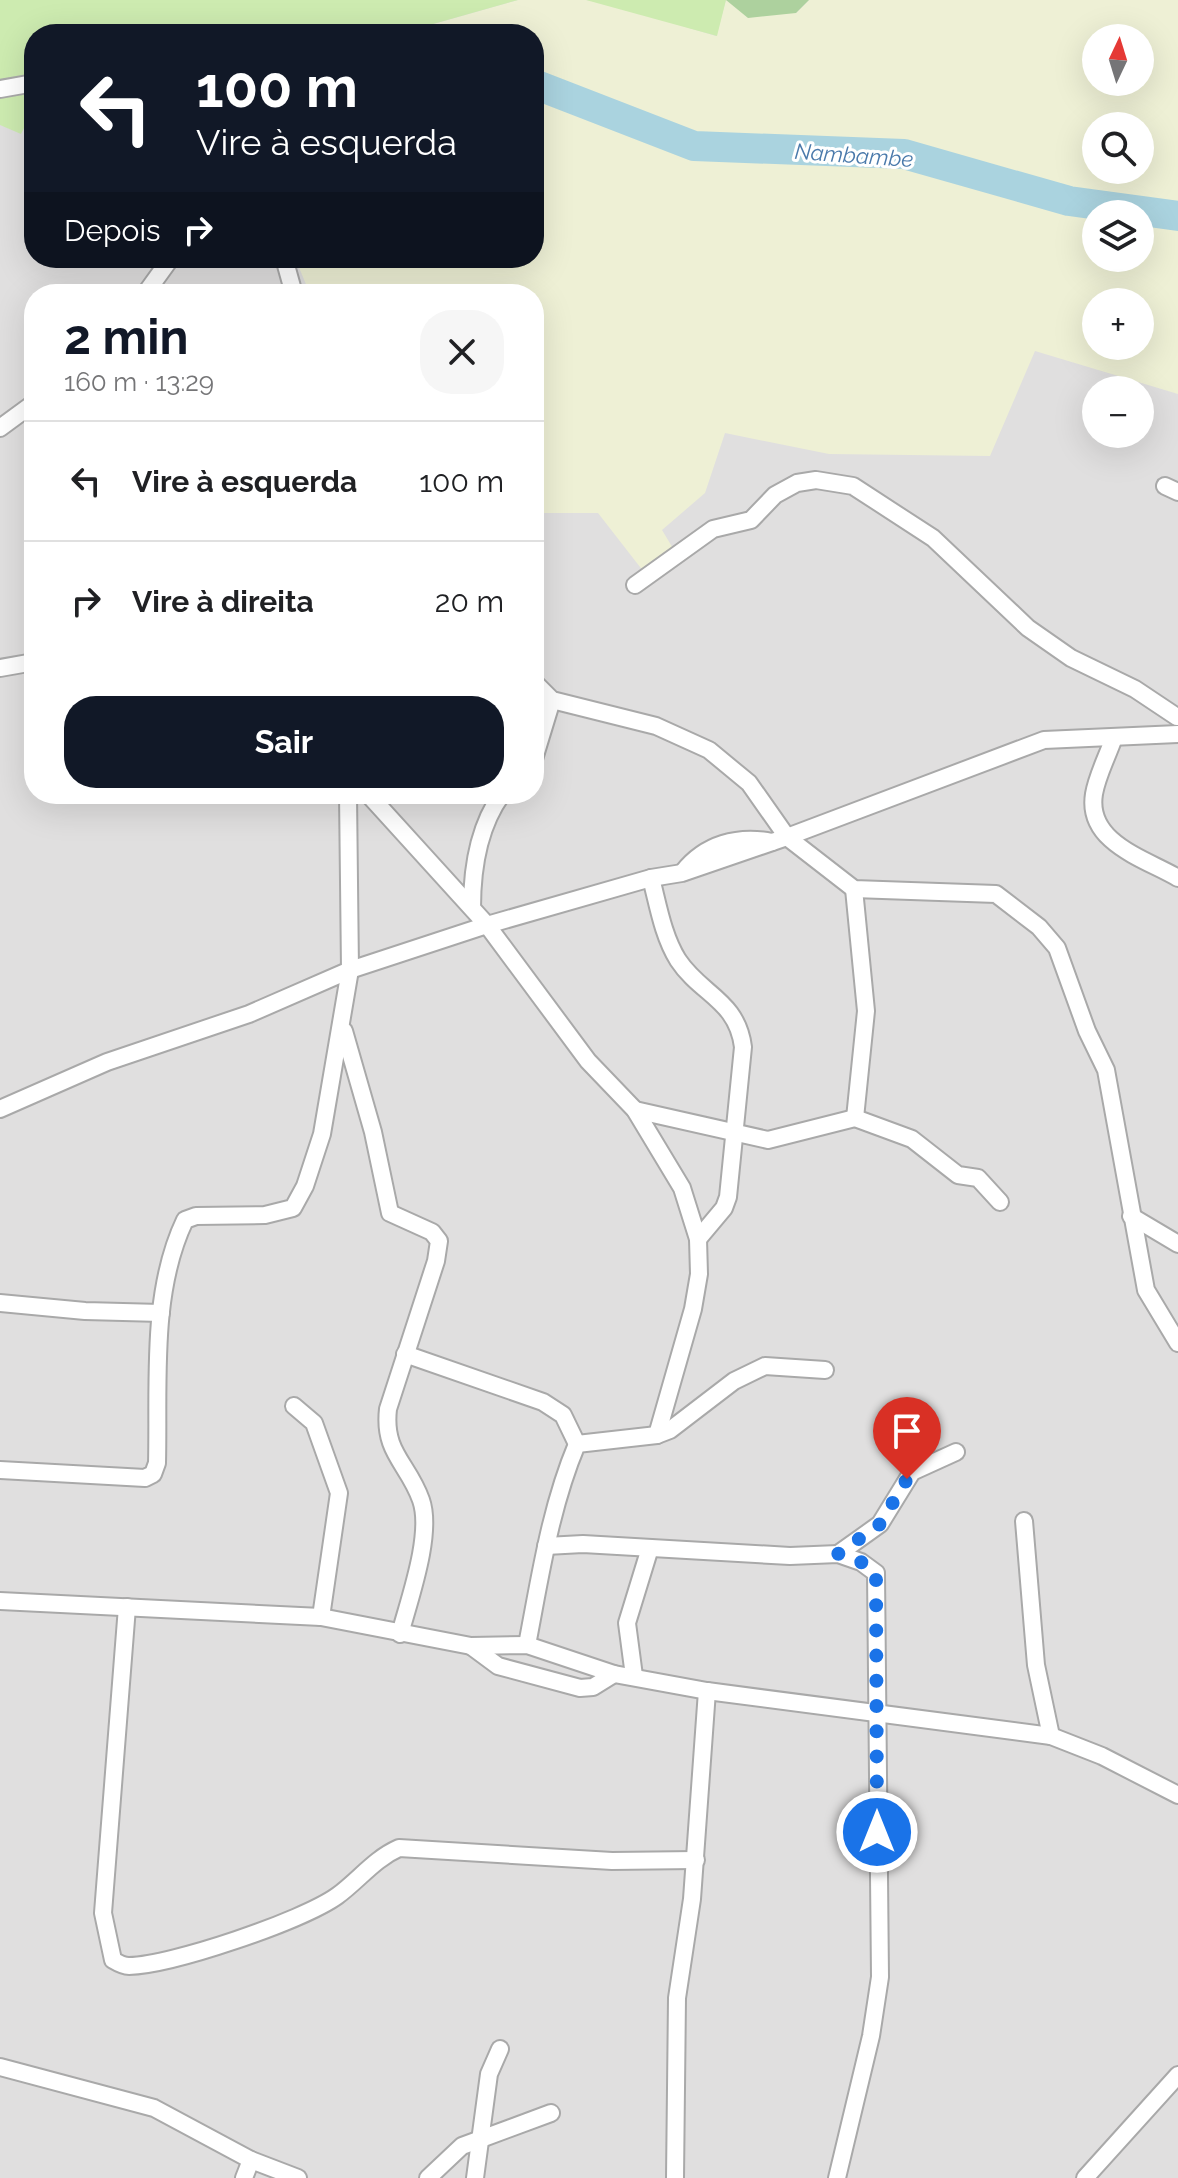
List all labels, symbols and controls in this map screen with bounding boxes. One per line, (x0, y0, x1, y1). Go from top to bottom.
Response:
north arrow (1082, 24, 1154, 96)
map controls (1082, 24, 1154, 448)
text: 100 m (196, 54, 358, 120)
icon: left (64, 56, 168, 160)
button: search (1082, 112, 1154, 184)
text: Vire à esquerda (196, 121, 457, 163)
water label: Nambambe (794, 138, 914, 172)
button: layers (1082, 200, 1154, 272)
icon: right (176, 208, 220, 252)
text: Depois (64, 213, 160, 248)
button: + (1082, 288, 1154, 360)
text: 2 min (64, 309, 189, 365)
button: close (420, 310, 504, 394)
text: 160 m · 13:29 (64, 367, 214, 397)
button: − (1082, 376, 1154, 448)
icon: left (64, 459, 108, 503)
text: Vire à esquerda (132, 464, 357, 499)
text: 100 m (419, 464, 504, 499)
icon: right (64, 579, 108, 623)
text: Vire à direita (132, 584, 314, 619)
text: 20 m (435, 584, 504, 619)
button: Sair (64, 696, 504, 788)
pin (873, 1397, 941, 1479)
icon: arrive (885, 1409, 929, 1453)
position arrow (835, 1790, 919, 1874)

